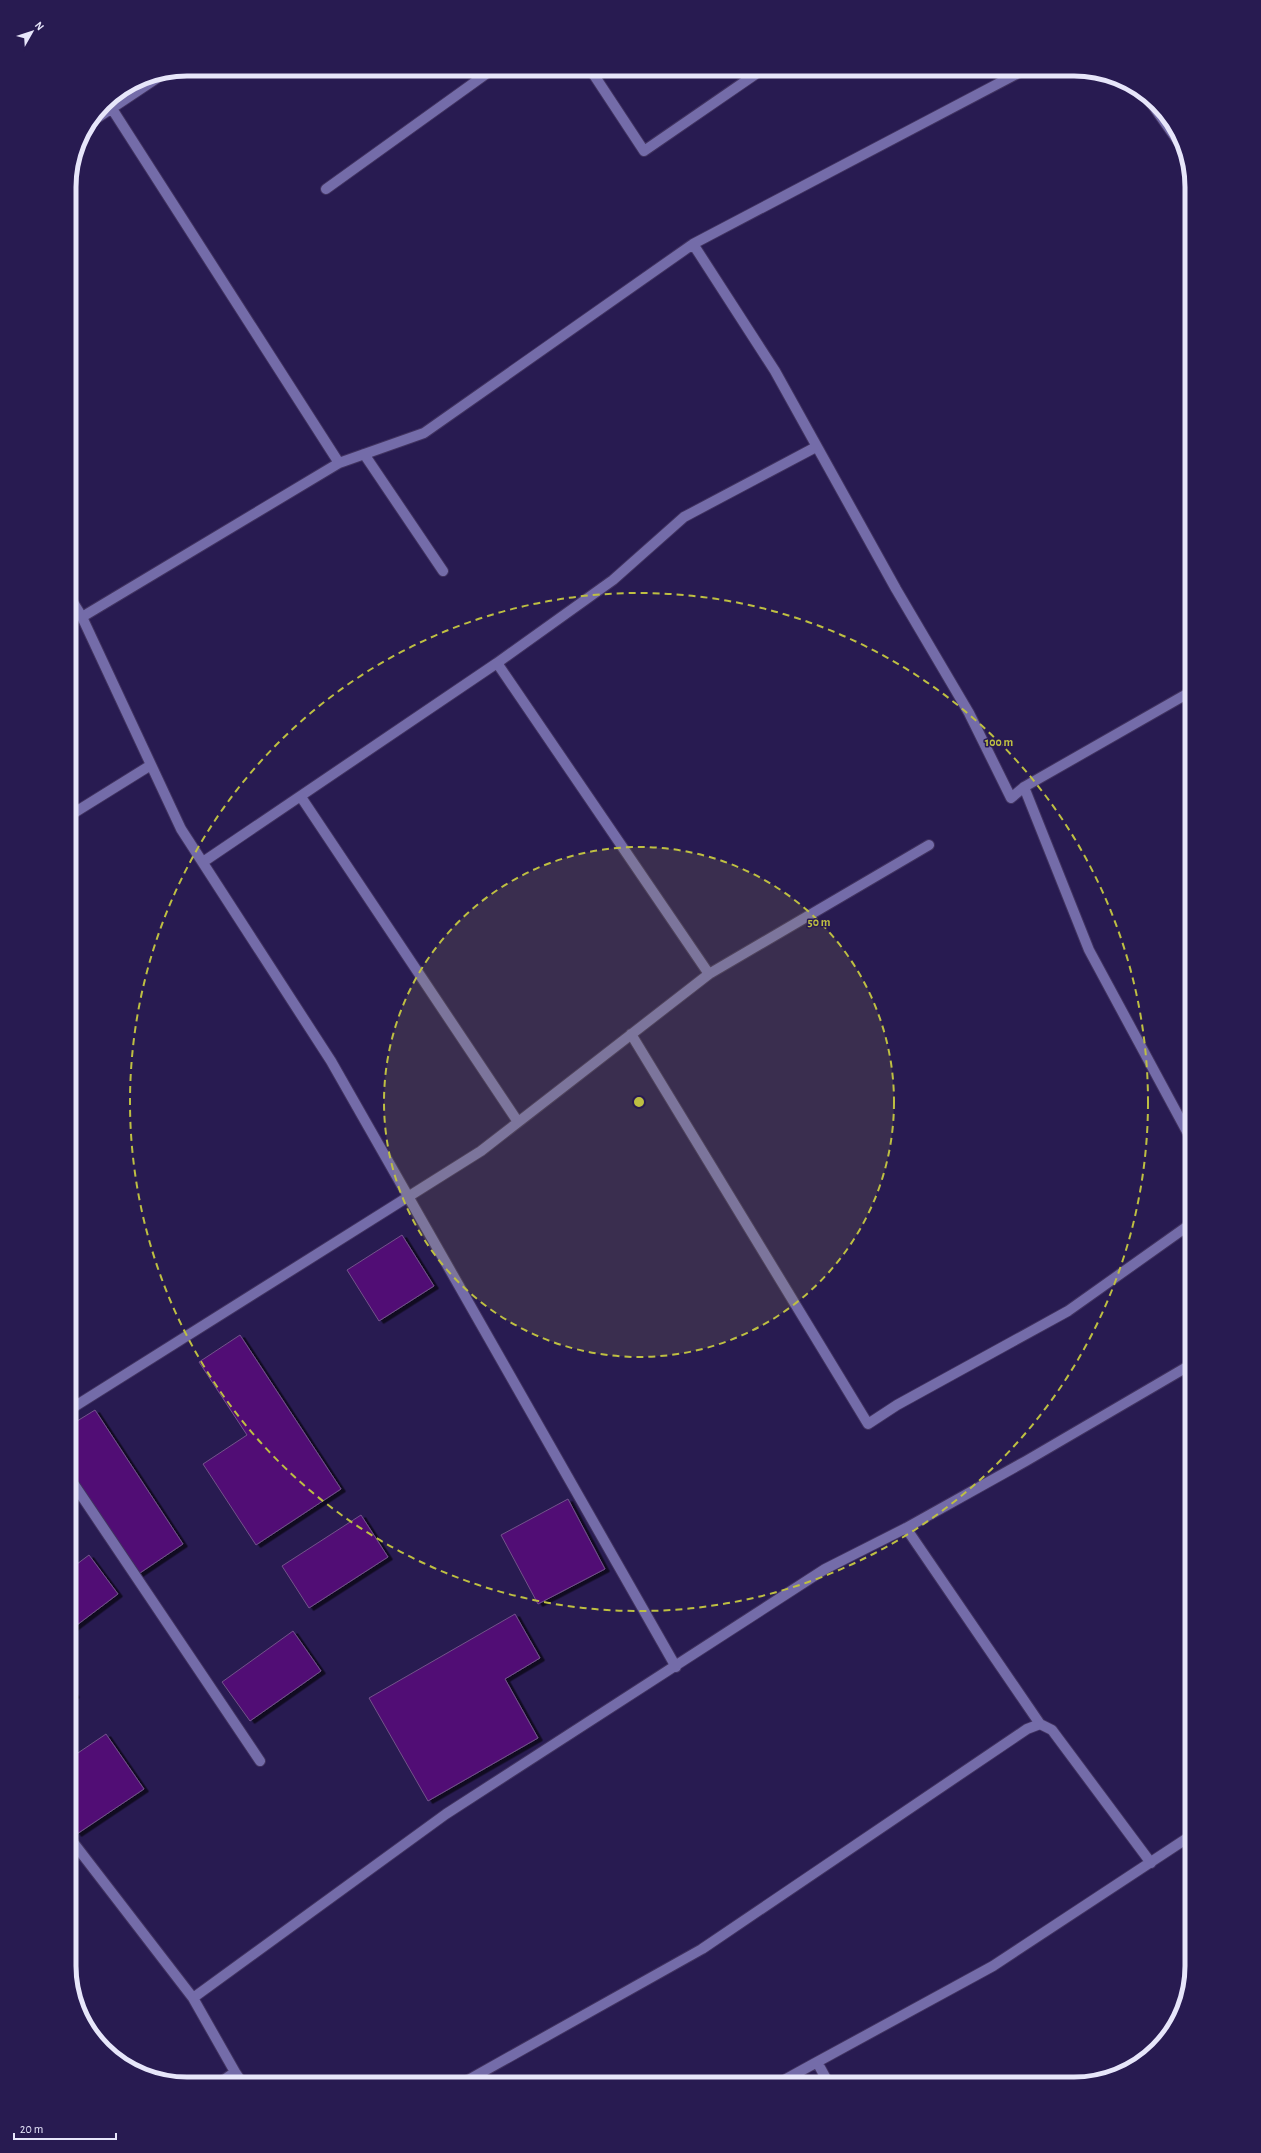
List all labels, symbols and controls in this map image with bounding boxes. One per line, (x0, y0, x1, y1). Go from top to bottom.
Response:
north arrow (12, 12, 52, 52)
text: N (33, 20, 46, 32)
text: 100 m (985, 736, 1013, 748)
text: 50 m (808, 916, 831, 928)
centre of rings (632, 1095, 646, 1109)
scale bar (14, 2115, 116, 2141)
text: 20 m (20, 2123, 43, 2135)

